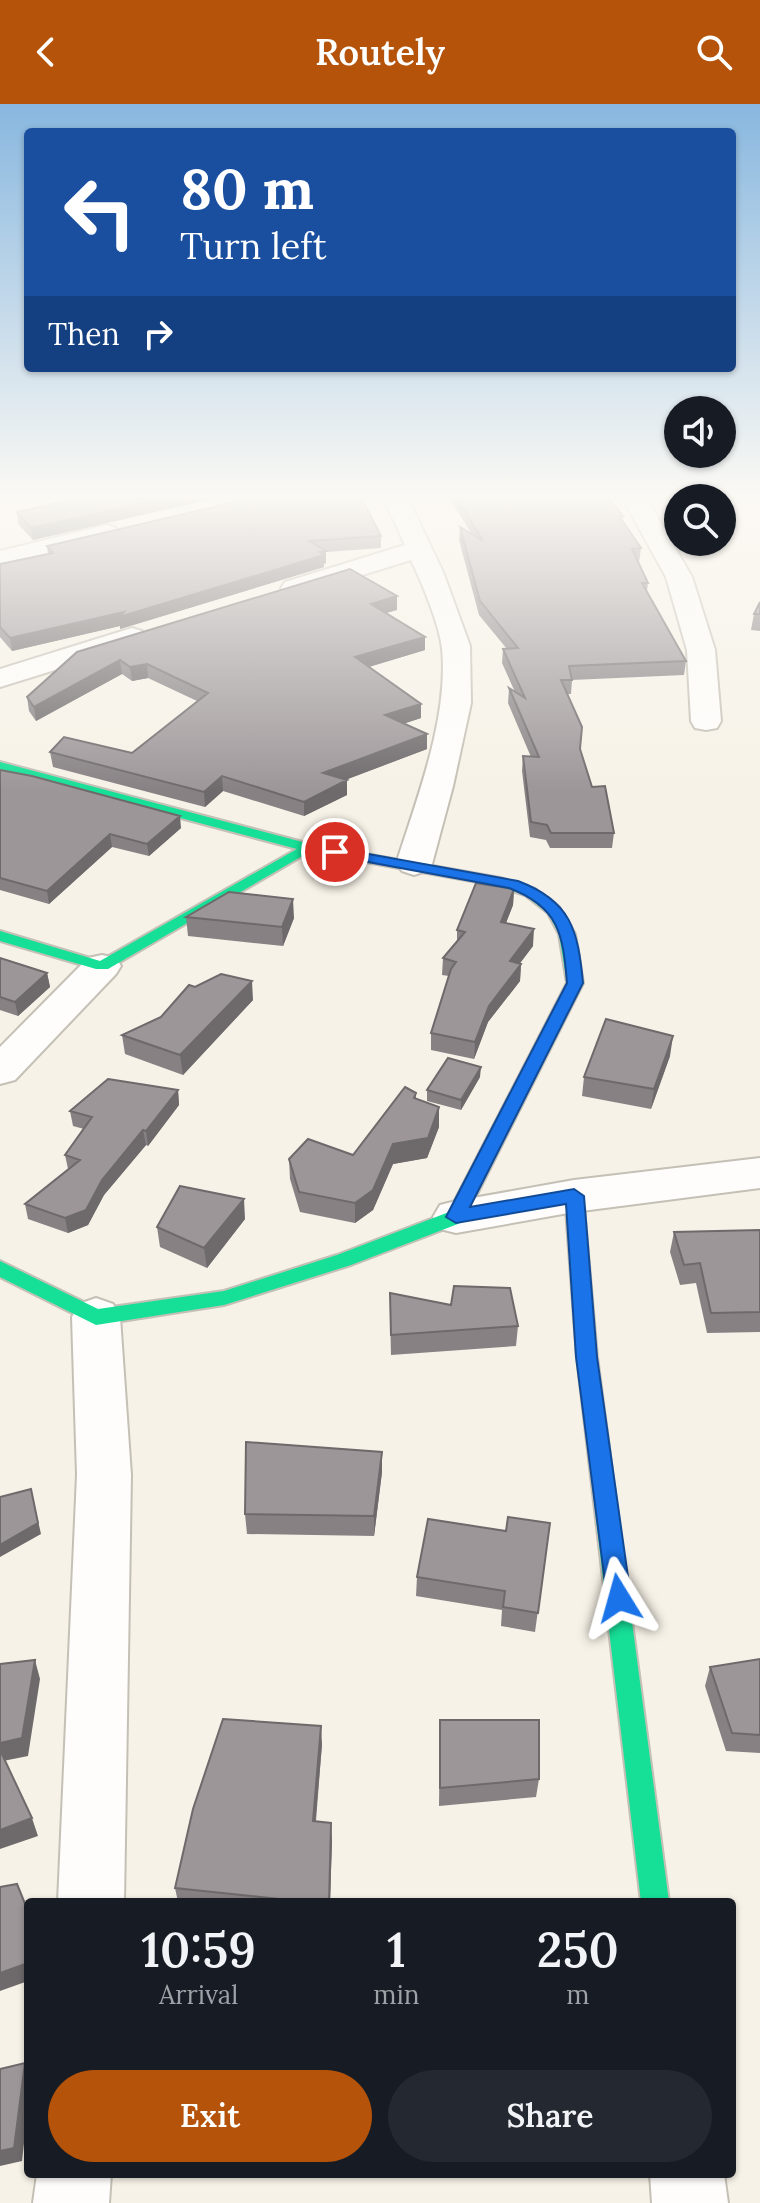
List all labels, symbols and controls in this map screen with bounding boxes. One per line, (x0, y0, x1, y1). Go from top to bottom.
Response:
text: Routely (315, 29, 445, 75)
icon: back (24, 30, 68, 74)
icon: search (692, 30, 736, 74)
text: 80 m (180, 153, 314, 224)
icon: left (48, 160, 152, 264)
text: Turn left (180, 223, 327, 269)
icon: right (136, 312, 180, 356)
text: Then (48, 315, 120, 353)
map controls (664, 396, 736, 556)
button: sound (664, 396, 736, 468)
button: search (664, 484, 736, 556)
pin (301, 818, 369, 886)
icon: arrive (313, 830, 357, 874)
position arrow (577, 1556, 661, 1640)
text: 10:59 (141, 1919, 256, 1980)
text: 1 (387, 1919, 406, 1980)
text: 250 (537, 1919, 619, 1980)
text: Arrival (159, 1978, 238, 2011)
text: min (373, 1978, 420, 2011)
text: m (566, 1978, 589, 2011)
button: Exit (48, 2070, 372, 2162)
button: Share (388, 2070, 712, 2162)

